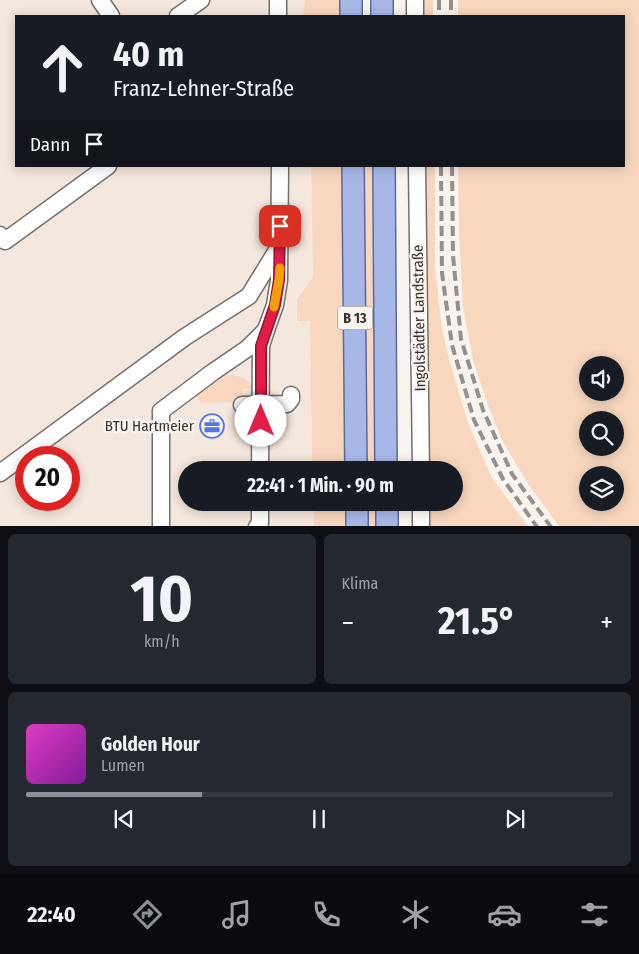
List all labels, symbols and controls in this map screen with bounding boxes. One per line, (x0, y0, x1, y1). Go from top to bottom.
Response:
text: 40 m (113, 33, 184, 75)
icon: ahead (30, 35, 95, 100)
text: Franz-Lehner-Straße (113, 75, 294, 102)
icon: arrive (80, 130, 108, 158)
text: Dann (30, 133, 70, 156)
pin (259, 205, 301, 247)
icon: arrive (266, 212, 294, 240)
street label: Ingolstädter Landstraße (409, 245, 429, 391)
road number: B 13 (338, 306, 372, 330)
map controls (579, 356, 624, 511)
button: sound (579, 356, 624, 401)
position arrow (234, 394, 286, 446)
button: search (579, 411, 624, 456)
office icon: BTU Hartmeier (199, 413, 225, 439)
place label: BTU Hartmeier (105, 417, 195, 435)
speed limit sign: 20 (15, 446, 80, 511)
button: layers (579, 466, 624, 511)
text: 22:41 · 1 Min. · 90 m (247, 474, 394, 497)
text: 10 (130, 560, 193, 638)
text: Klima (342, 574, 378, 593)
text: 21.5° (438, 598, 516, 644)
text: − (342, 606, 354, 639)
text: + (600, 606, 613, 639)
text: km/h (144, 632, 180, 651)
text: Golden Hour (101, 733, 200, 756)
text: Lumen (101, 756, 145, 775)
icon: previous (110, 805, 138, 833)
icon: pause (305, 805, 333, 833)
icon: next (501, 805, 529, 833)
icon: directions (130, 897, 165, 932)
icon: music (219, 897, 254, 932)
icon: phone (309, 897, 344, 932)
icon: climate (398, 897, 433, 932)
icon: car (487, 897, 522, 932)
icon: filters (577, 897, 612, 932)
text: 22:40 (27, 901, 76, 928)

